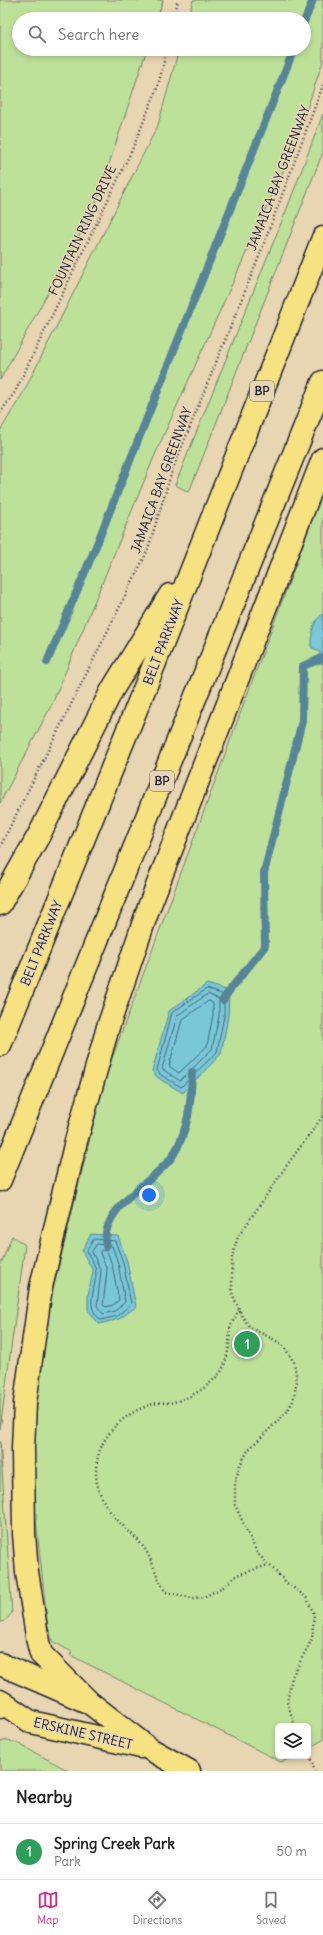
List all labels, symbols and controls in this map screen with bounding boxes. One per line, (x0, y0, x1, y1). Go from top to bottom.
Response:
search box (12, 12, 311, 56)
icon: search (26, 23, 48, 45)
text: Search here (58, 25, 139, 44)
street label: JAMAICA BAY GREENWAY (243, 103, 314, 253)
street label: FOUNTAIN RING DRIVE (45, 162, 120, 298)
road number: BP (250, 381, 274, 401)
street label: JAMAICA BAY GREENWAY (127, 405, 196, 556)
street label: BELT PARKWAY (139, 597, 188, 687)
road number: BP (150, 771, 174, 791)
street label: BELT PARKWAY (17, 898, 66, 988)
your location (139, 1185, 159, 1205)
pin: 1 (234, 1329, 260, 1359)
street label: ERSKINE STREET (32, 1714, 134, 1753)
map controls (275, 1723, 311, 1759)
button: layers (275, 1723, 311, 1759)
text: Nearby (16, 1786, 72, 1808)
text: Spring Creek Park (54, 1834, 175, 1853)
text: 1 (26, 1843, 32, 1860)
text: 50 m (276, 1843, 307, 1860)
text: Park (54, 1853, 81, 1870)
tab: Map (37, 1889, 59, 1927)
tab: Directions (133, 1889, 182, 1927)
tab: Saved (256, 1889, 286, 1927)

